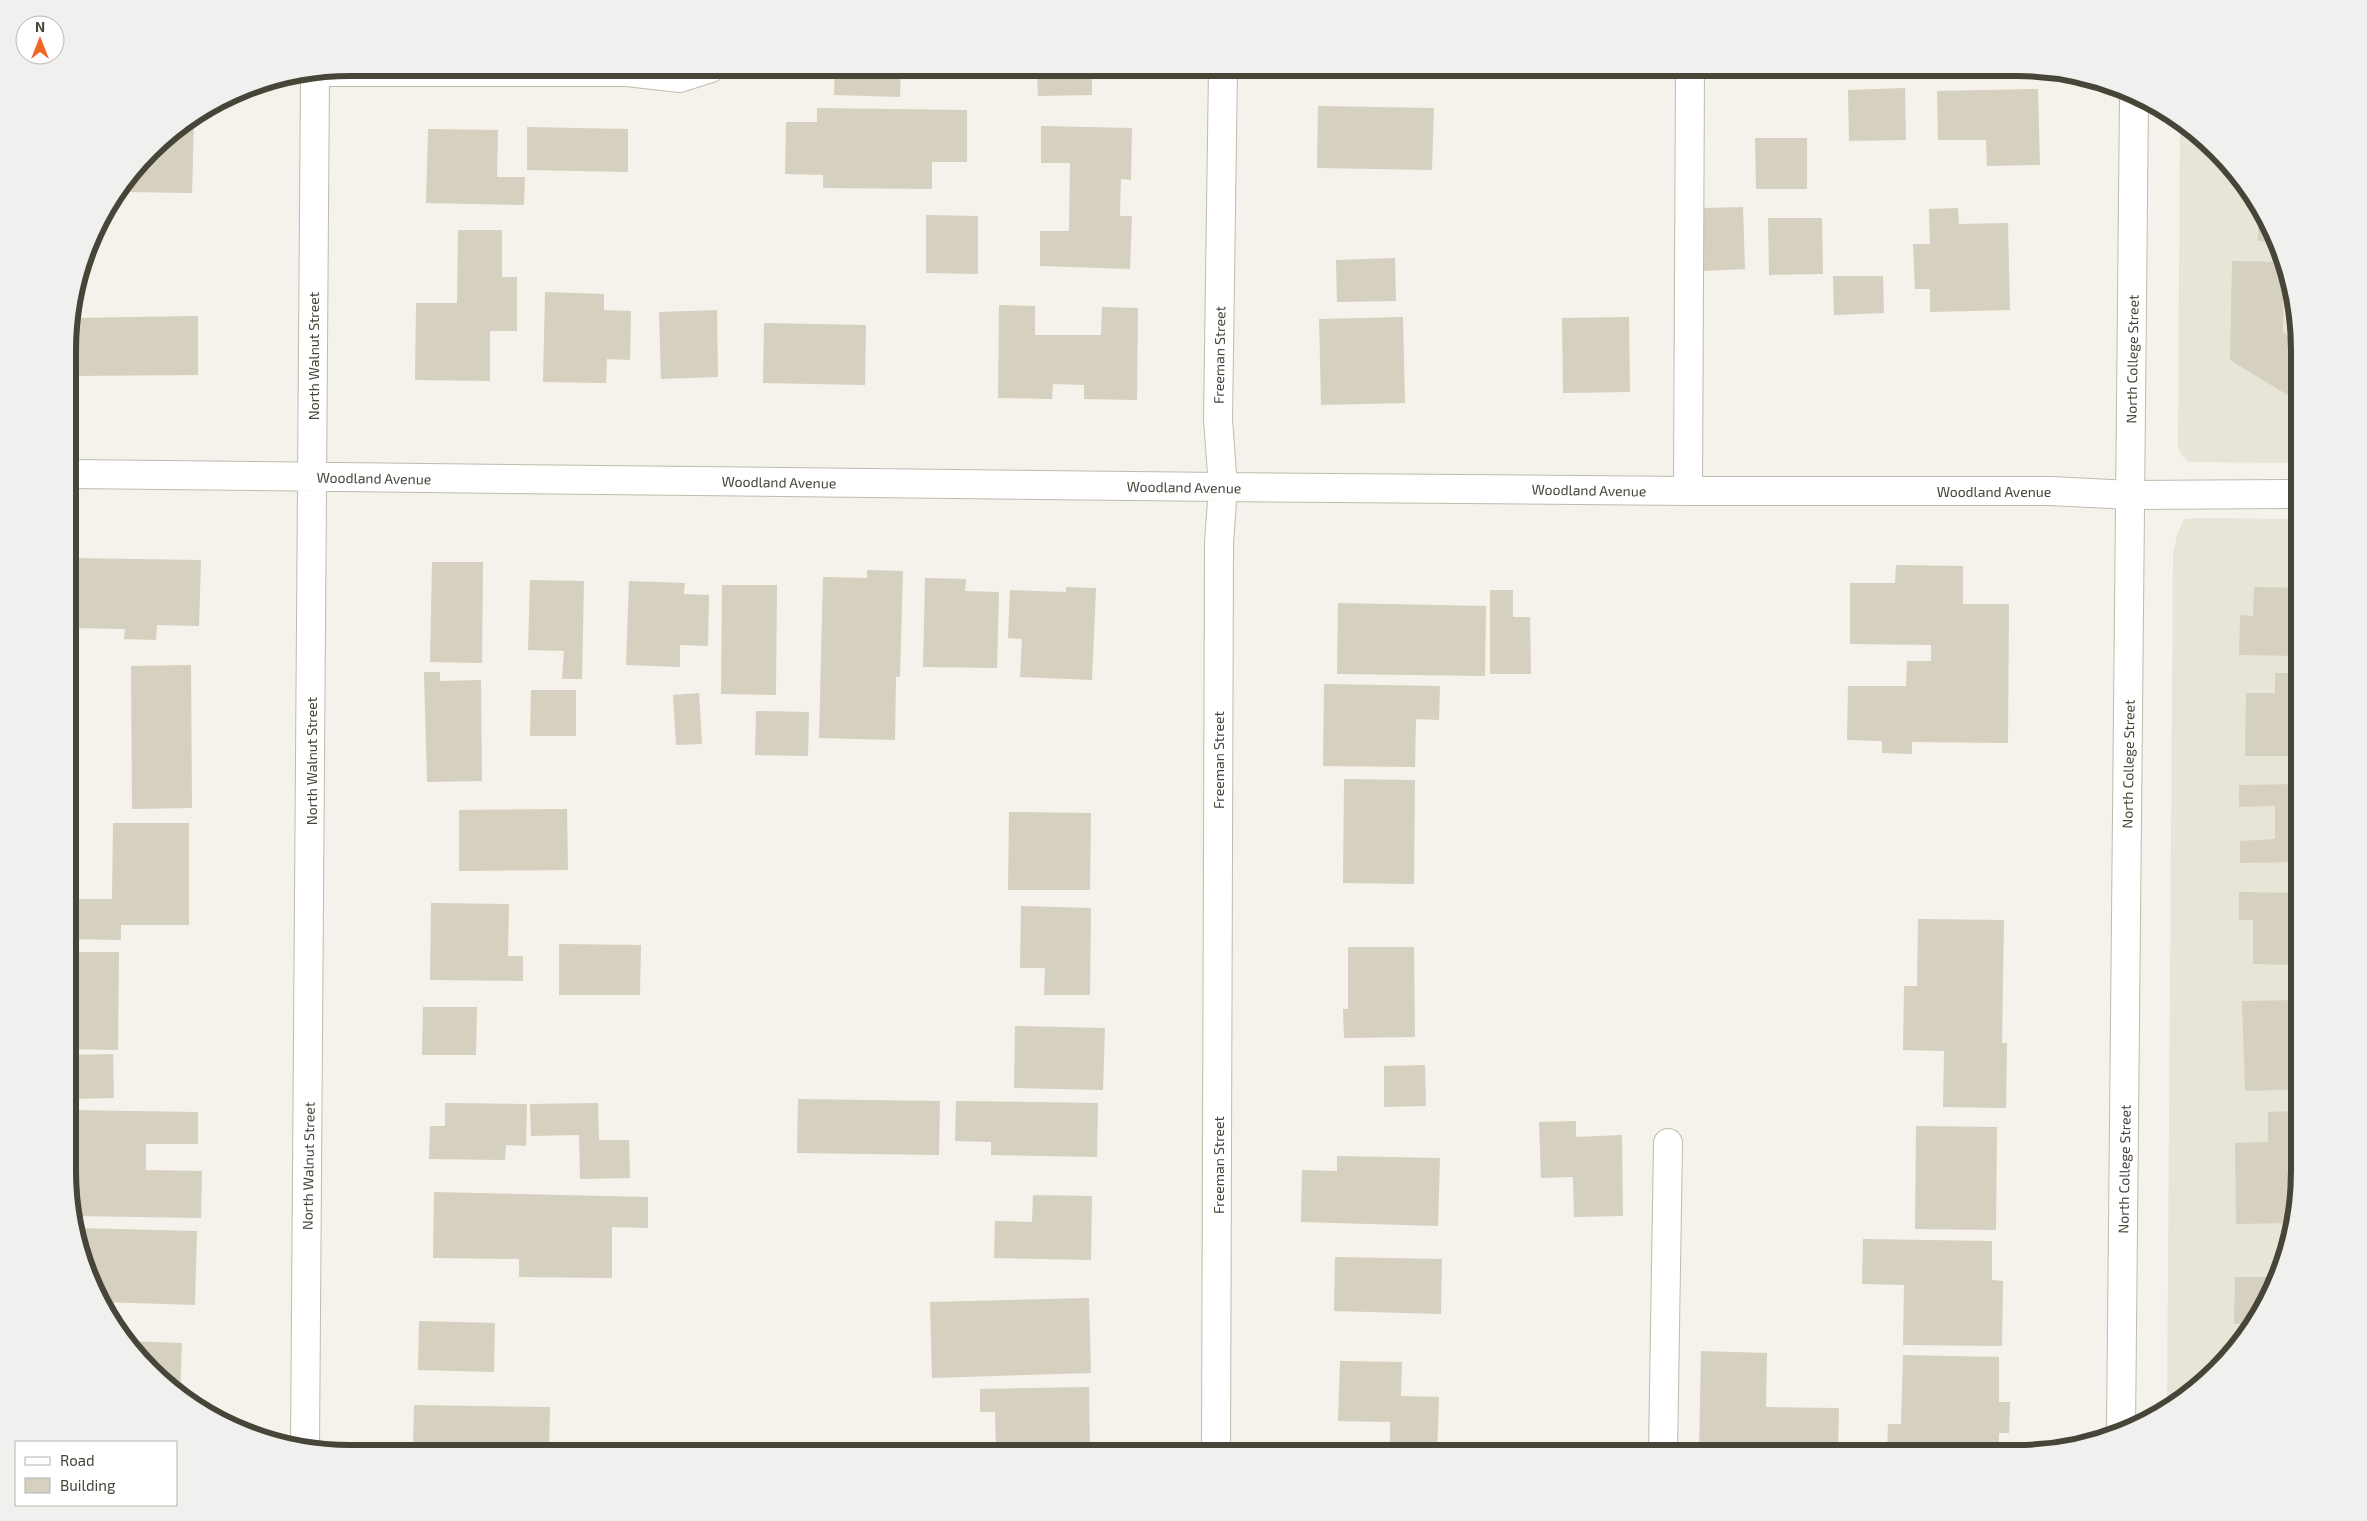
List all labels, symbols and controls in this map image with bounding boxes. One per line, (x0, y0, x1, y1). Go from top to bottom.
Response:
north arrow (15, 15, 65, 65)
text: N (35, 18, 45, 35)
street label: North Walnut Street (305, 292, 322, 420)
street label: North College Street (2122, 294, 2142, 424)
street label: Freeman Street (1210, 306, 1228, 404)
street label: Woodland Avenue (317, 469, 431, 487)
street label: Woodland Avenue (722, 473, 836, 491)
street label: Woodland Avenue (1127, 478, 1241, 496)
street label: Woodland Avenue (1532, 481, 1646, 499)
street label: Woodland Avenue (1937, 483, 2051, 500)
street label: North Walnut Street (303, 697, 320, 825)
street label: North College Street (2118, 699, 2138, 829)
street label: Freeman Street (1210, 711, 1227, 809)
street label: North Walnut Street (298, 1102, 318, 1230)
street label: North College Street (2114, 1104, 2134, 1234)
street label: Freeman Street (1210, 1116, 1227, 1214)
legend (15, 1441, 178, 1506)
text: Road (60, 1451, 95, 1469)
text: Building (60, 1476, 116, 1494)

